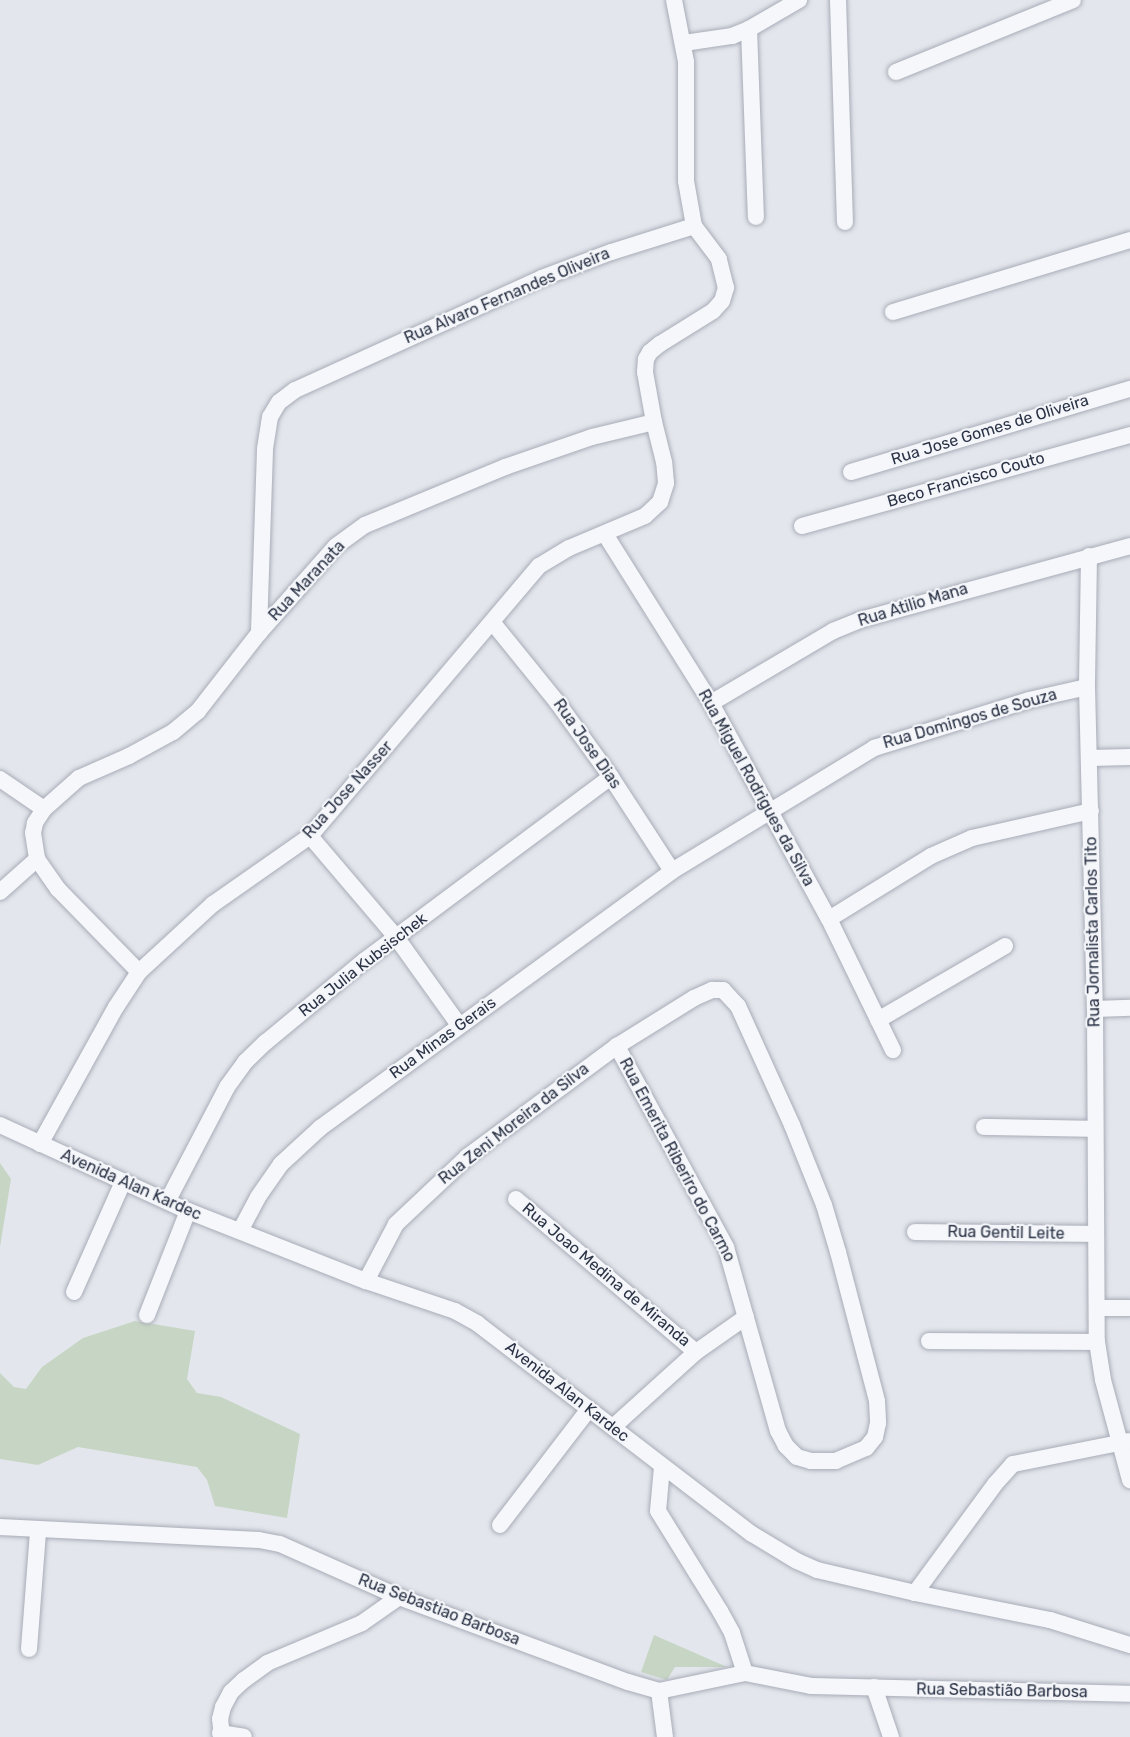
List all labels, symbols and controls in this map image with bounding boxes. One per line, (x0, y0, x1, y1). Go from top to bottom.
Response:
street label: Rua Alvaro Fernandes Oliveira (401, 244, 613, 348)
street label: Rua Jose Gomes de Oliveira (889, 391, 1091, 469)
street label: Beco Francisco Couto (885, 448, 1047, 512)
street label: Rua Maranata (265, 537, 349, 625)
street label: Rua Atilio Mana (856, 579, 970, 631)
street label: Rua Domingos de Souza (881, 685, 1059, 753)
street label: Rua Miguel Rodrigues da Silva (694, 686, 818, 890)
street label: Rua Jose Dias (549, 695, 625, 793)
street label: Rua Jose Nasser (299, 737, 397, 843)
street label: Rua Jornalista Carlos Tito (1082, 836, 1104, 1028)
street label: Rua Julia Kubsischek (295, 909, 431, 1021)
street label: Rua Minas Gerais (386, 993, 500, 1083)
street label: Rua Emerita Riberiro do Carmo (615, 1055, 739, 1265)
street label: Rua Zeni Moreira da Silva (435, 1059, 593, 1189)
street label: Avenida Alan Kardec (58, 1145, 204, 1225)
street label: Rua Joao Medina de Miranda (518, 1199, 694, 1351)
street label: Rua Gentil Leite (947, 1222, 1065, 1244)
street label: Avenida Alan Kardec (501, 1338, 633, 1446)
street label: Rua Sebastiao Barbosa (355, 1570, 523, 1650)
street label: Rua Sebastião Barbosa (916, 1680, 1088, 1702)

